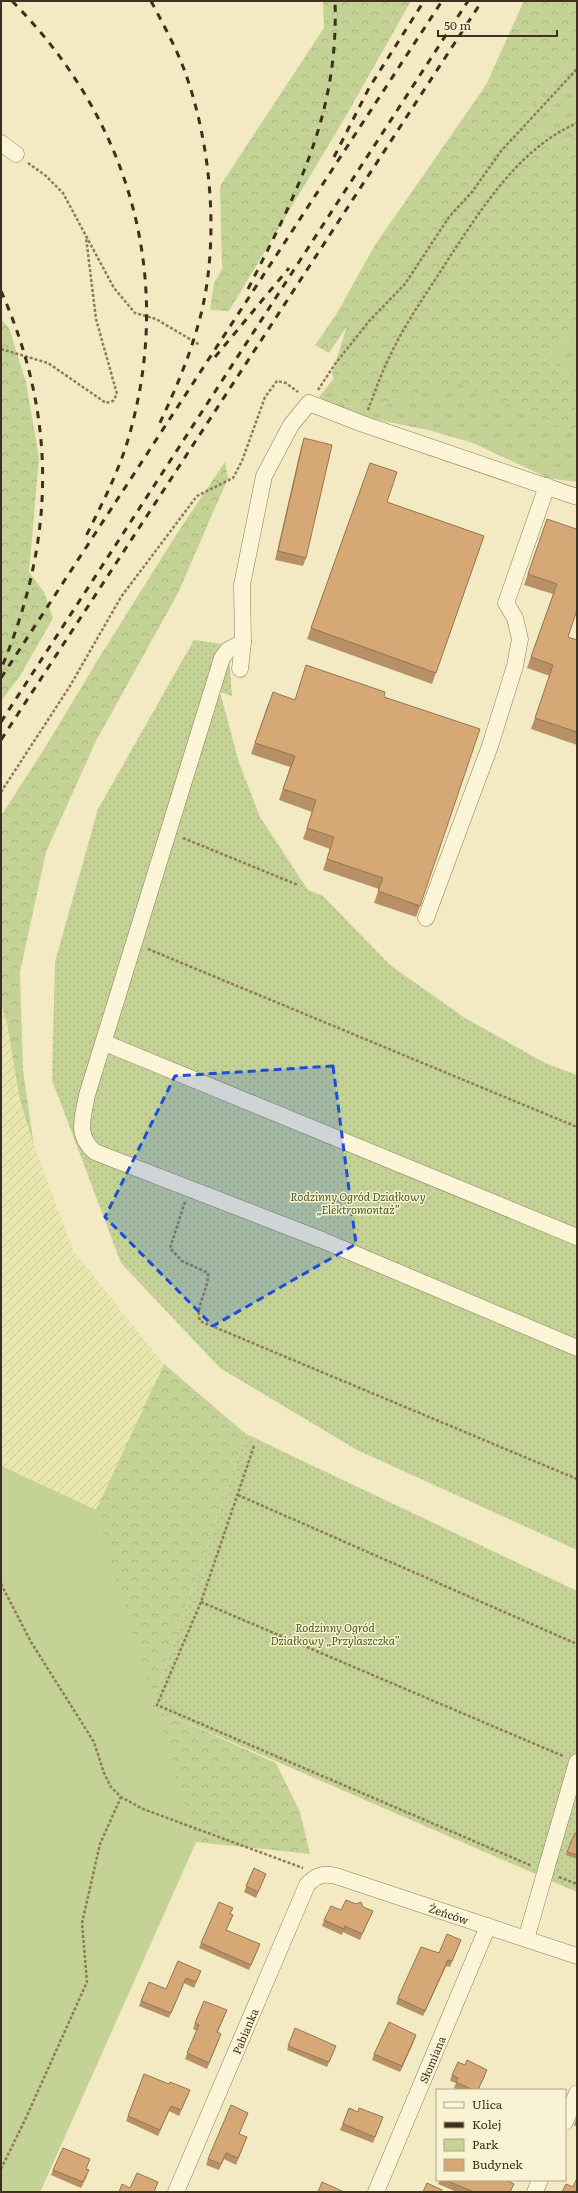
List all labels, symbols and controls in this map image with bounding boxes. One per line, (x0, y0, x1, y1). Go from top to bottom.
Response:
scale bar (438, 12, 557, 38)
text: 50 m (444, 16, 471, 34)
park label: Rodzinny Ogród Działkowy „Elektromontaż” (290, 1188, 426, 1217)
park label: Rodzinny Ogród Działkowy „Przylaszczka” (270, 1619, 400, 1648)
street label: Żeńców (427, 1899, 471, 1928)
street label: Pabianka (228, 2006, 262, 2056)
street label: Słomiana (415, 2033, 449, 2085)
legend (436, 2089, 566, 2181)
text: Ulica (472, 2095, 503, 2113)
text: Kolej (472, 2115, 502, 2133)
text: Park (472, 2135, 499, 2153)
text: Budynek (472, 2155, 523, 2173)

